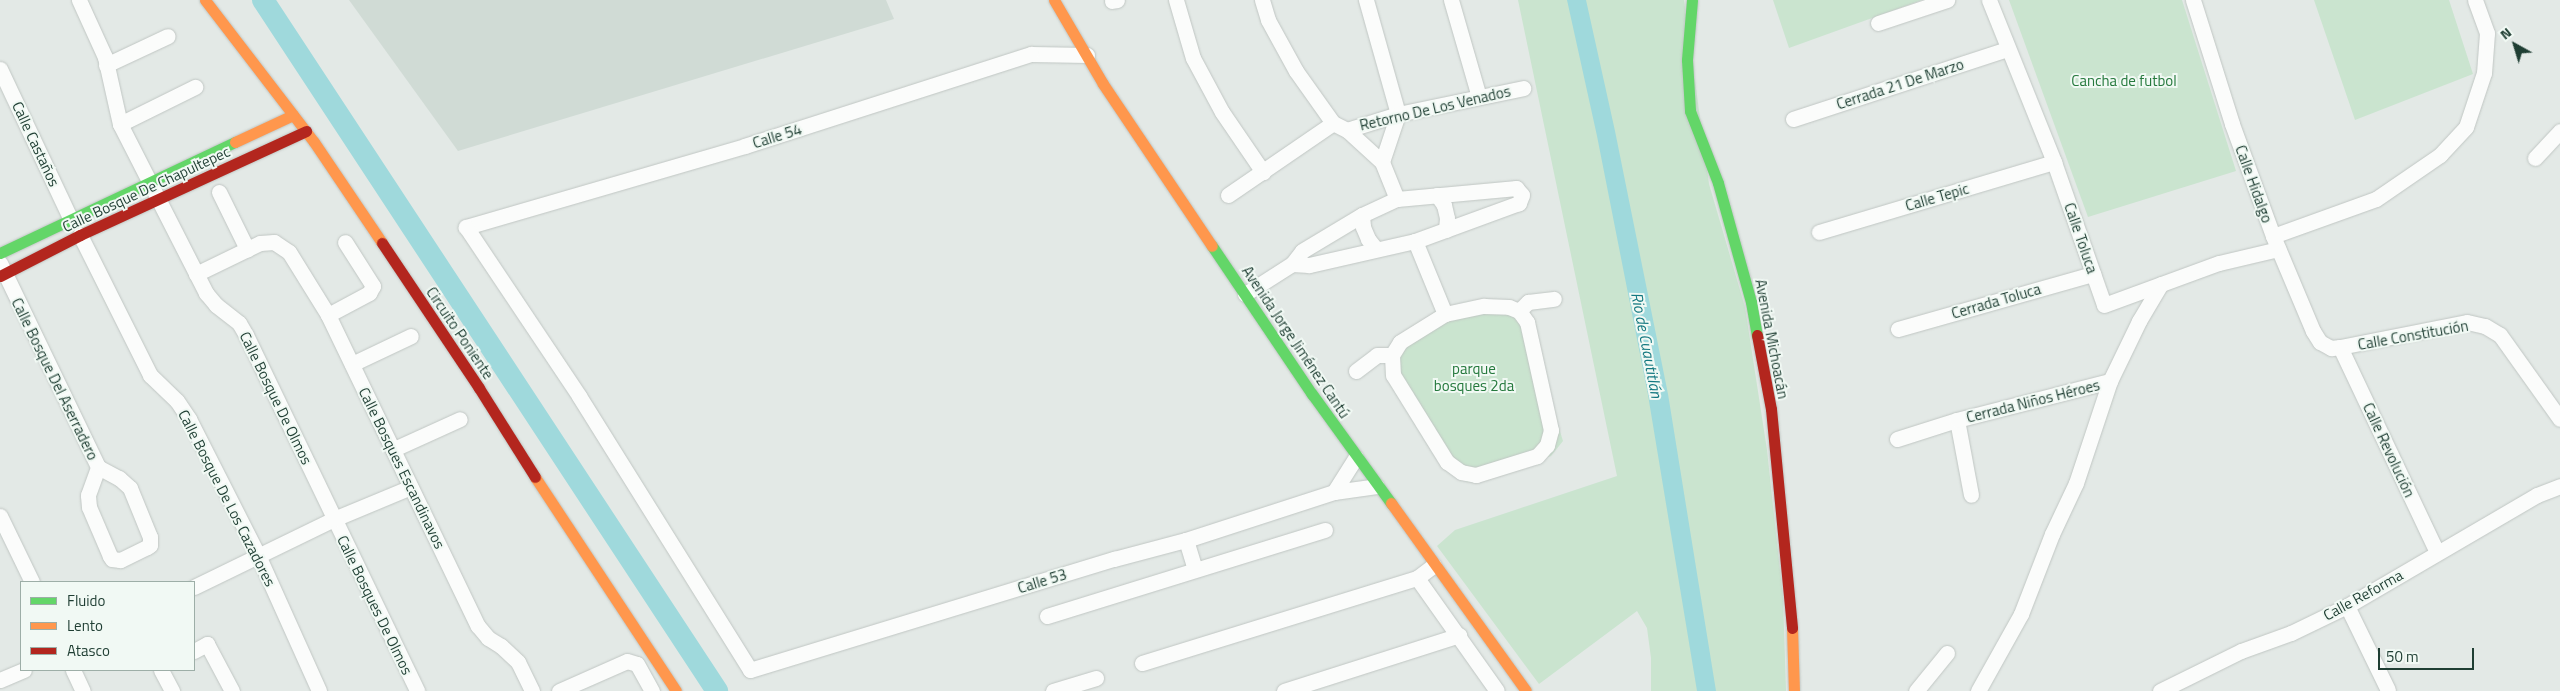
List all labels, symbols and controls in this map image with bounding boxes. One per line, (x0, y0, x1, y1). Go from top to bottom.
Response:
north arrow (2490, 20, 2540, 70)
text: N (2495, 22, 2516, 44)
street label: Cerrada 21 De Marzo (1834, 55, 1966, 113)
park label: Cancha de futbol (2071, 72, 2177, 90)
street label: Retorno De Los Venados (1358, 82, 1512, 134)
street label: Calle Castaños (8, 99, 64, 189)
street label: Calle 54 (750, 120, 804, 152)
street label: Calle Bosque De Chapultepec (59, 142, 233, 236)
street label: Calle Hidalgo (2232, 143, 2276, 225)
street label: Calle Tepic (1903, 179, 1971, 215)
street label: Calle Toluca (2061, 200, 2101, 276)
street label: Avenida Jorge Jiménez Cantú (1238, 262, 1354, 422)
street label: Avenida Michoacán (1752, 278, 1792, 400)
street label: Cerrada Toluca (1949, 280, 2043, 322)
street label: Circuito Poniente (423, 283, 497, 383)
water label: Rio de Cuautitlán (1627, 290, 1667, 400)
street label: Calle Bosque Del Aserradero (8, 295, 102, 463)
street label: Calle Constitución (2356, 316, 2470, 354)
street label: Calle Bosque De Olmos (236, 329, 316, 467)
park label: parque bosques 2da (1434, 359, 1514, 394)
street label: Cerrada Niños Héroes (1964, 376, 2102, 426)
street label: Calle Bosques Escandinavos (355, 384, 449, 552)
street label: Calle Revolución (2359, 400, 2419, 500)
street label: Calle Bosque De Los Cazadores (175, 407, 279, 589)
street label: Calle Bosques De Olmos (333, 532, 417, 678)
street label: Calle 53 (1015, 565, 1069, 597)
street label: Calle Reforma (2320, 566, 2406, 624)
legend (20, 581, 195, 671)
text: Fluido (67, 589, 105, 612)
text: Lento (67, 614, 103, 637)
scale bar (2380, 638, 2476, 670)
text: Atasco (67, 639, 110, 662)
text: 50 m (2386, 645, 2419, 668)

